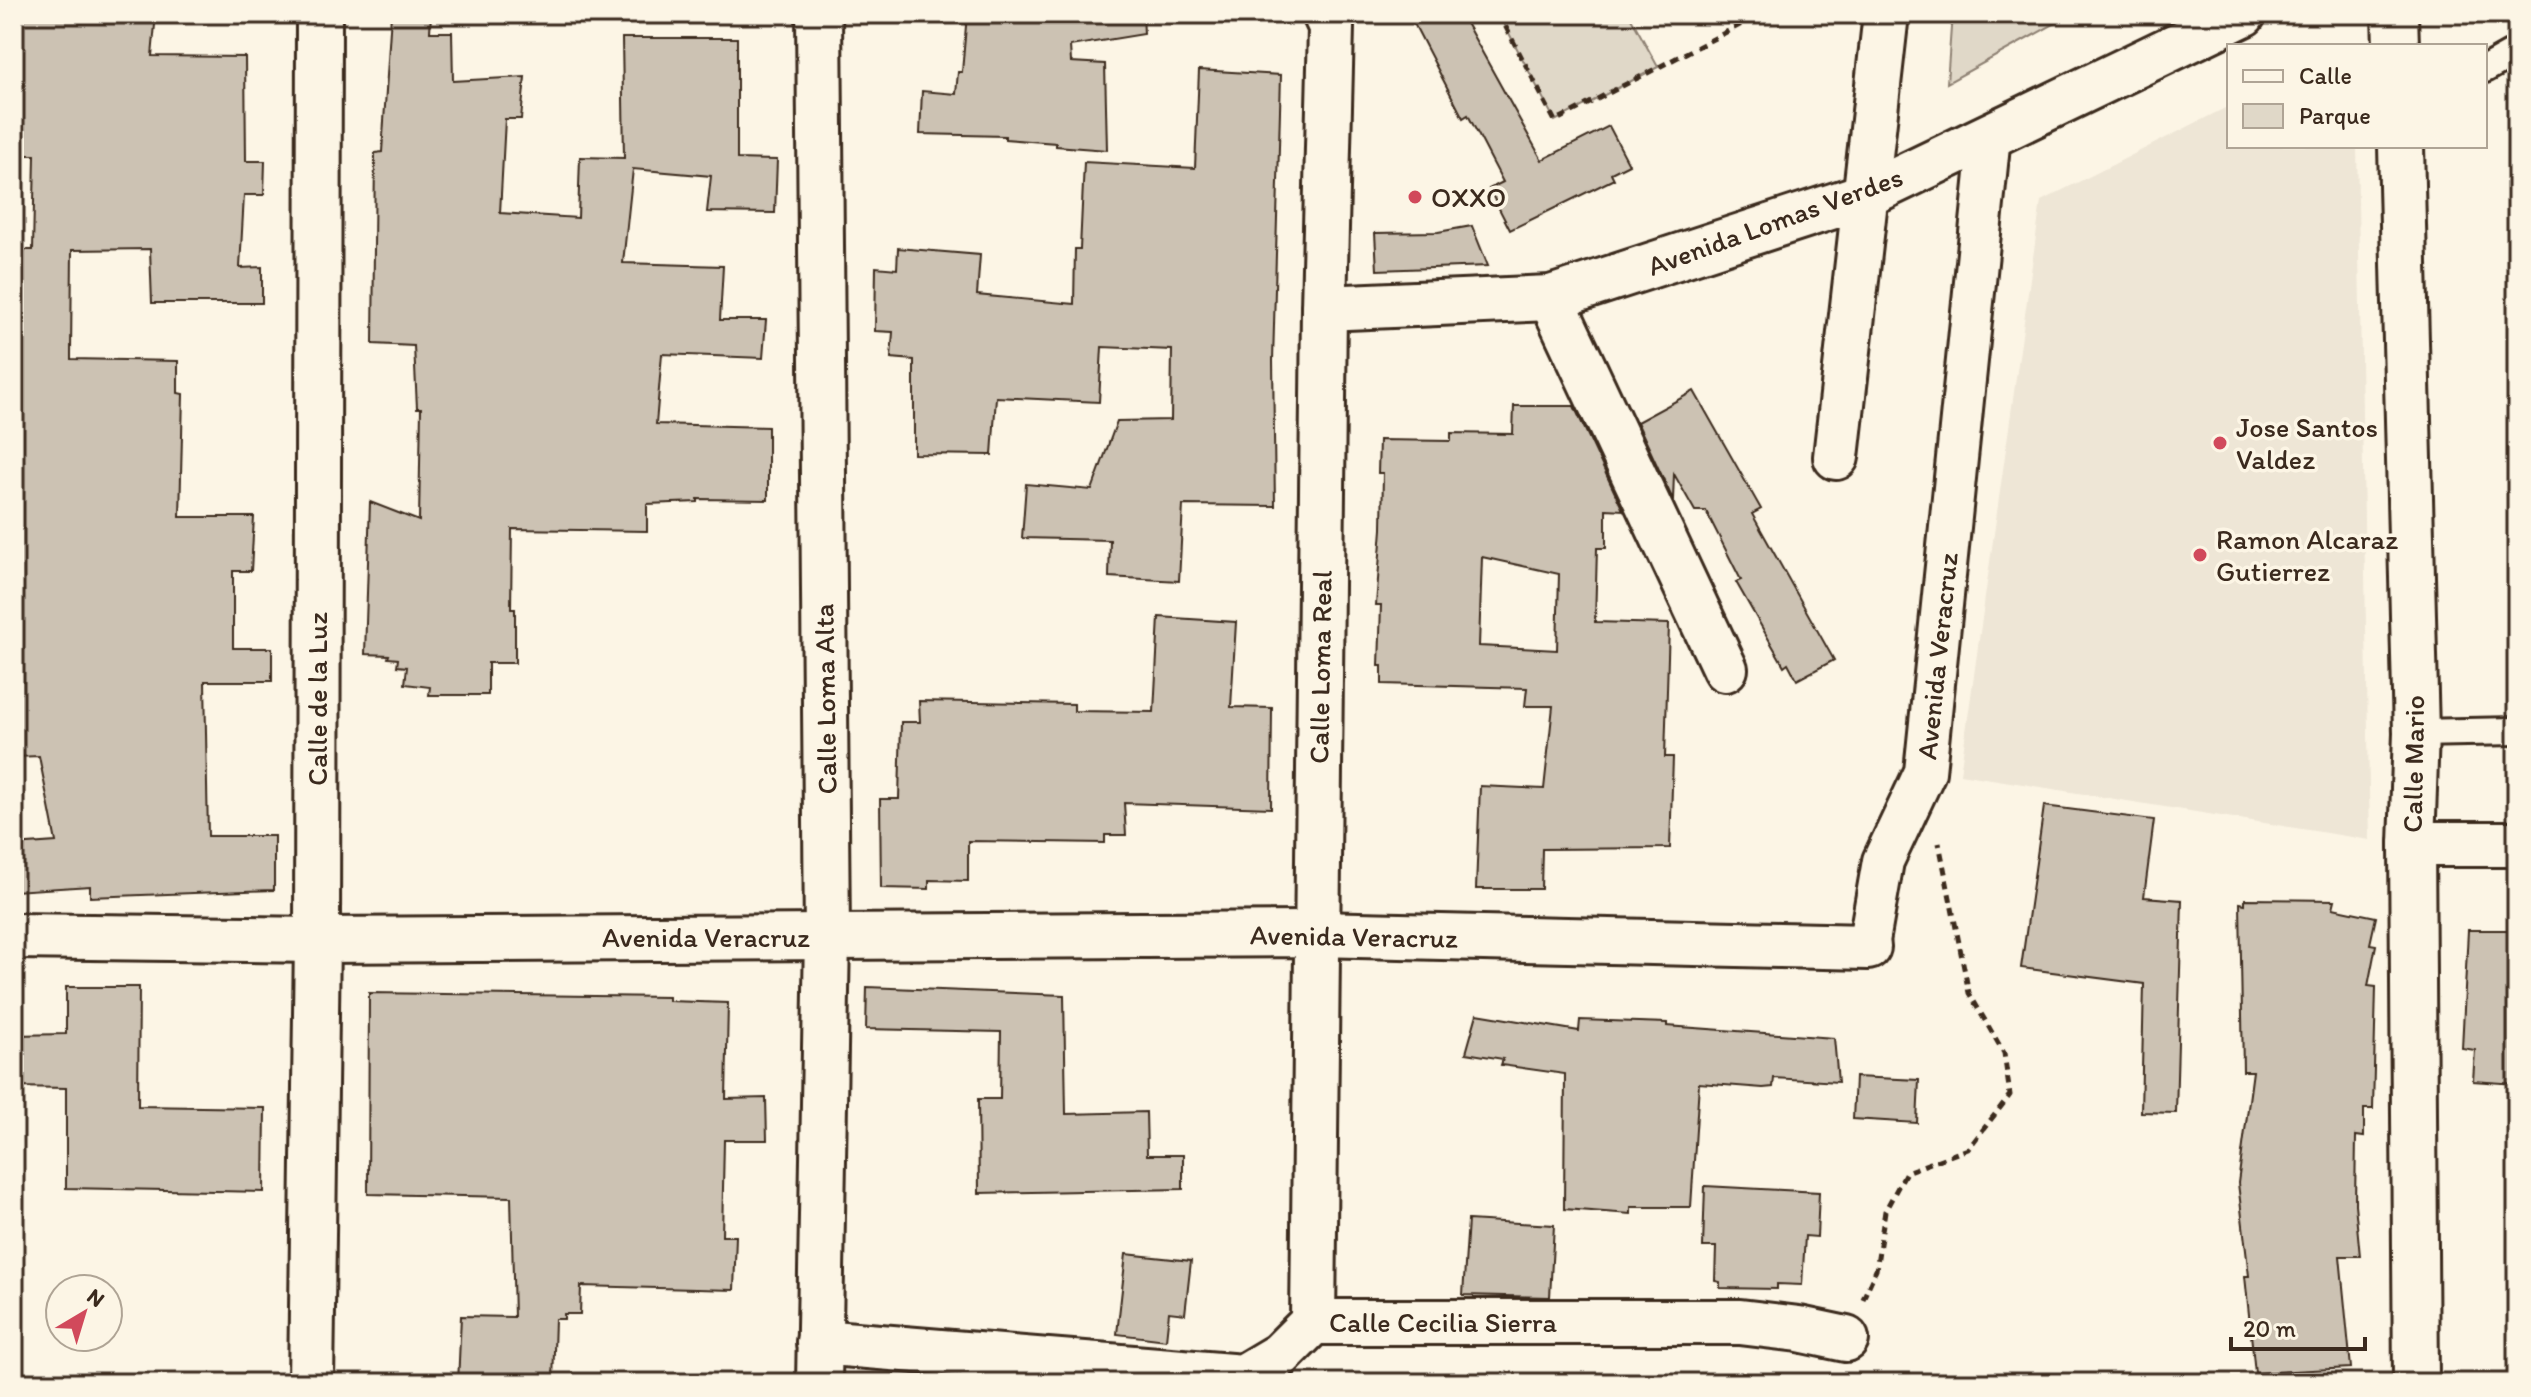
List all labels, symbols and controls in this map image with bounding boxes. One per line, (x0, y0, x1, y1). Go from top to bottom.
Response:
legend (2227, 44, 2487, 148)
text: Calle (2299, 61, 2352, 90)
text: Parque (2299, 101, 2371, 130)
street label: Avenida Lomas Verdes (1643, 159, 1907, 283)
place label: OXXO (1431, 180, 1506, 214)
marker: OXXO (1406, 188, 1424, 206)
place label: Jose Santos Valdez (2236, 410, 2378, 476)
marker: Jose Santos Valdez (2211, 434, 2229, 452)
place label: Ramon Alcaraz Gutierrez (2216, 522, 2398, 588)
marker: Ramon Alcaraz Gutierrez (2191, 546, 2209, 564)
street label: Avenida Veracruz (1909, 551, 1965, 761)
street label: Calle Loma Real (1301, 570, 1339, 764)
street label: Calle Loma Alta (806, 603, 844, 795)
street label: Calle de la Luz (300, 612, 334, 786)
street label: Calle Mario (2395, 695, 2431, 833)
street label: Avenida Veracruz (1250, 917, 1458, 955)
street label: Avenida Veracruz (602, 920, 810, 954)
north arrow (44, 1273, 124, 1353)
text: N (82, 1282, 110, 1313)
scale bar (2231, 1301, 2365, 1351)
street label: Calle Cecilia Sierra (1329, 1305, 1558, 1339)
text: 20 m (2243, 1314, 2296, 1343)

